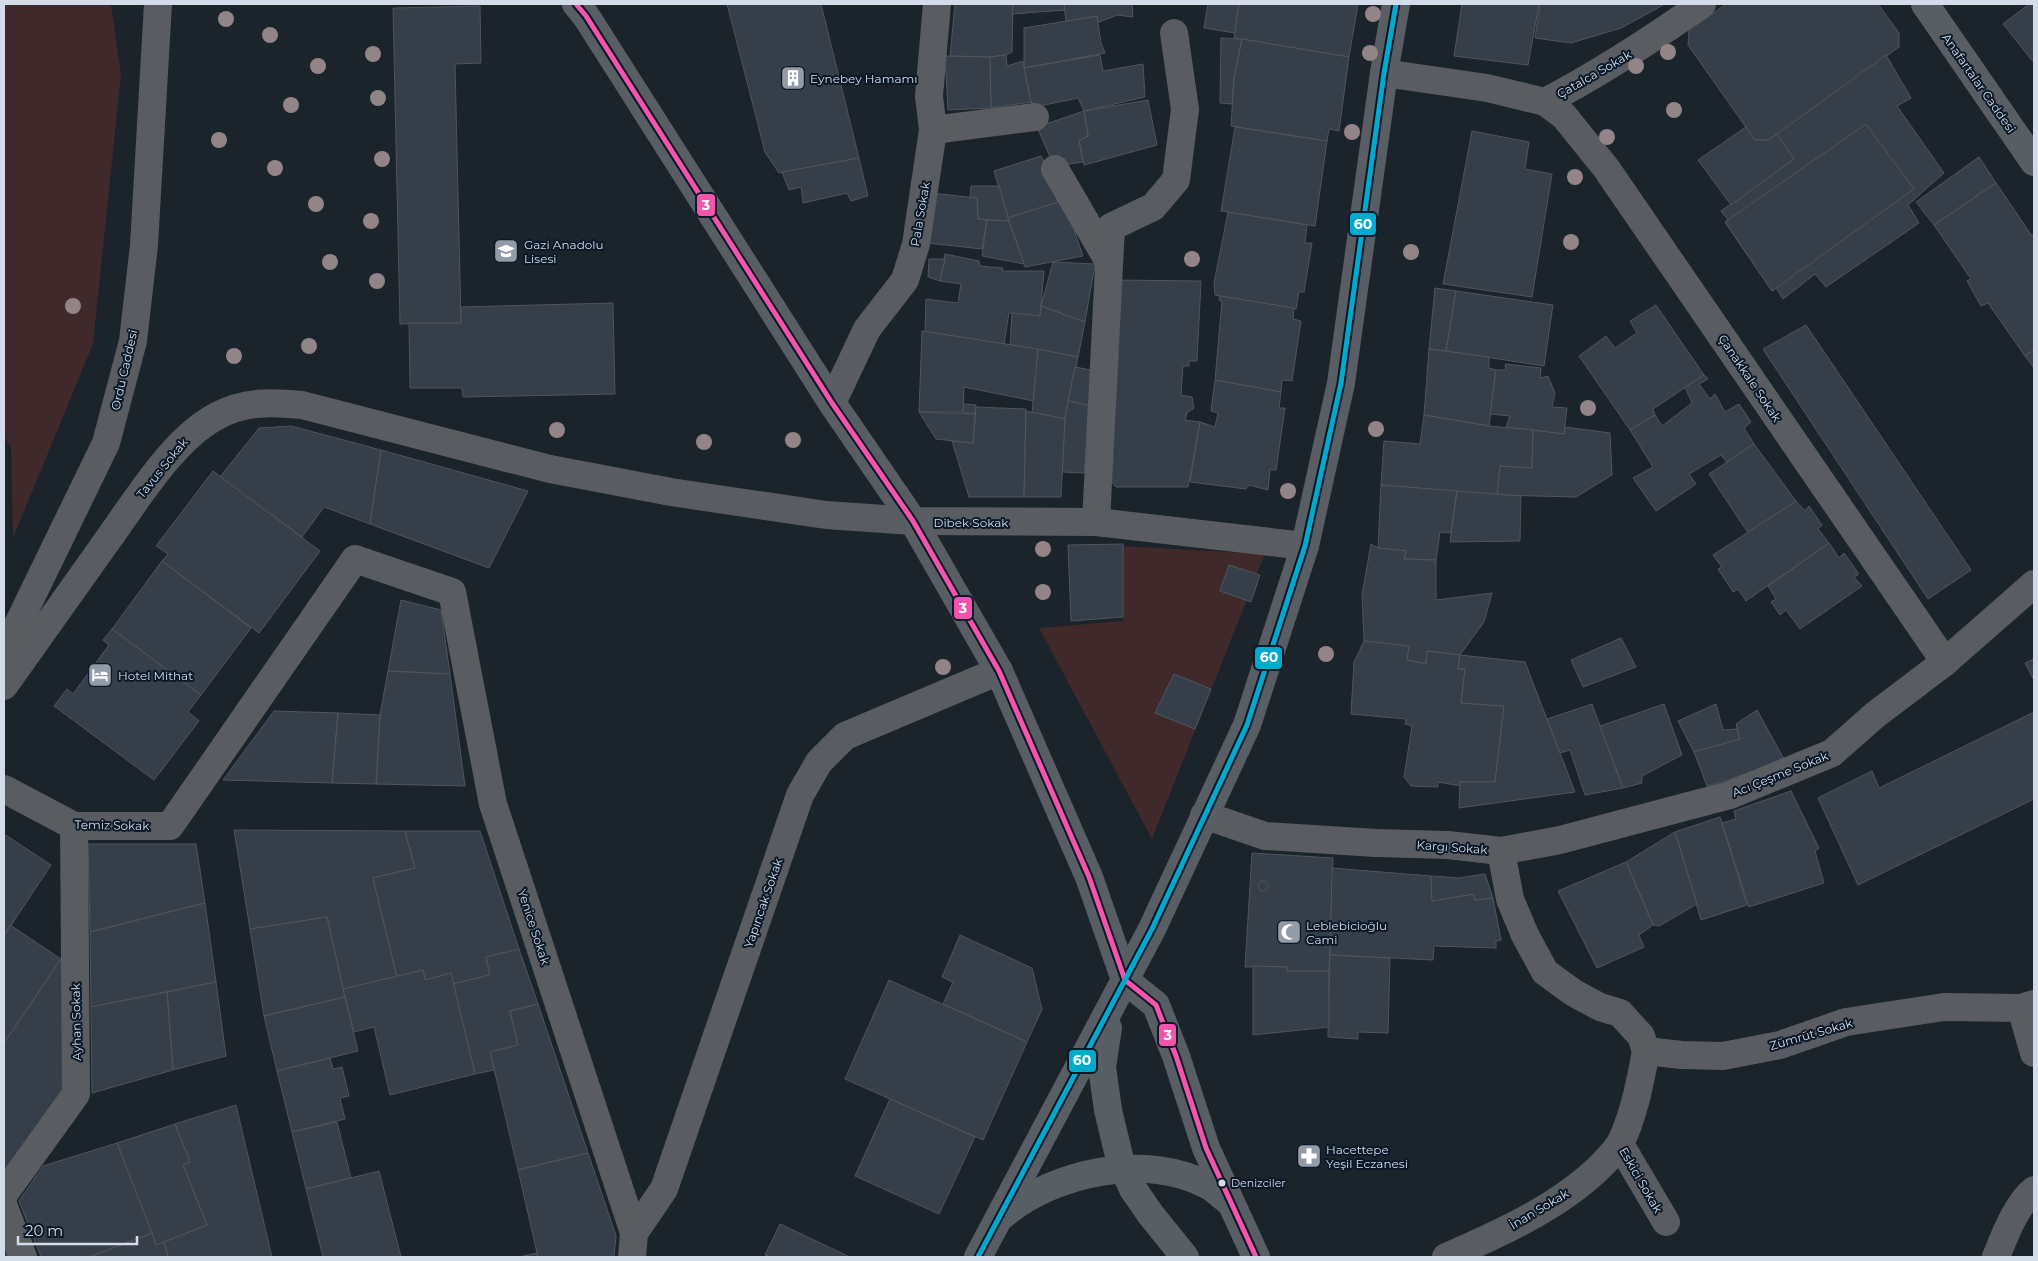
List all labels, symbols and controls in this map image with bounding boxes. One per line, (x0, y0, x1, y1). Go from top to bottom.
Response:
street label: Anafartalar Caddesi (1939, 30, 2019, 136)
street label: Çatalca Sokak (1554, 46, 1635, 101)
building icon: Eynebey Hamamı (780, 65, 806, 91)
place label: Eynebey Hamamı (810, 71, 917, 86)
street label: Pala Sokak (907, 180, 933, 247)
line badge: 3 (696, 193, 716, 217)
text: 3 (701, 196, 710, 214)
line badge: 60 (1349, 212, 1377, 236)
text: 60 (1354, 215, 1372, 233)
place label: Gazi Anadolu Lisesi (524, 237, 604, 266)
school or university icon: Gazi Anadolu Lisesi (493, 238, 519, 264)
street label: Ordu Caddesi (107, 328, 141, 412)
street label: Çanakkale Sokak (1715, 332, 1785, 425)
street label: Tavus Sokak (133, 434, 191, 501)
street label: Dibek Sokak (933, 515, 1009, 530)
line badge: 3 (953, 596, 973, 620)
text: 3 (958, 599, 967, 617)
line badge: 60 (1254, 646, 1283, 670)
text: 60 (1260, 648, 1278, 666)
hotel icon: Hotel Mithat (87, 662, 113, 688)
place label: Hotel Mithat (118, 668, 193, 683)
street label: Acı Çeşme Sokak (1730, 748, 1831, 800)
street label: Temiz Sokak (74, 817, 150, 833)
street label: Kargı Sokak (1416, 837, 1489, 857)
street label: Yapıncak Sokak (741, 855, 786, 950)
street label: Yenice Sokak (515, 887, 554, 968)
place label: Leblebicioğlu Cami (1306, 918, 1387, 947)
mosque icon: Leblebicioğlu Cami (1276, 919, 1302, 945)
street label: Ayhan Sokak (68, 982, 84, 1061)
street label: Zümrüt Sokak (1768, 1015, 1855, 1053)
line badge: 3 (1158, 1023, 1177, 1047)
text: 3 (1163, 1026, 1172, 1044)
line badge: 60 (1068, 1049, 1097, 1073)
text: 60 (1073, 1051, 1091, 1069)
place label: Hacettepe Yeşil Eczanesi (1326, 1142, 1408, 1171)
pharmacy icon: Hacettepe Yeşil Eczanesi (1296, 1143, 1322, 1169)
street label: Eskici Sokak (1616, 1144, 1666, 1216)
place label: Denizciler (1231, 1176, 1286, 1190)
marker: Denizciler (1217, 1178, 1227, 1188)
street label: İnan Sokak (1507, 1185, 1572, 1233)
scale bar (18, 1214, 136, 1246)
text: 20 m (25, 1221, 63, 1240)

